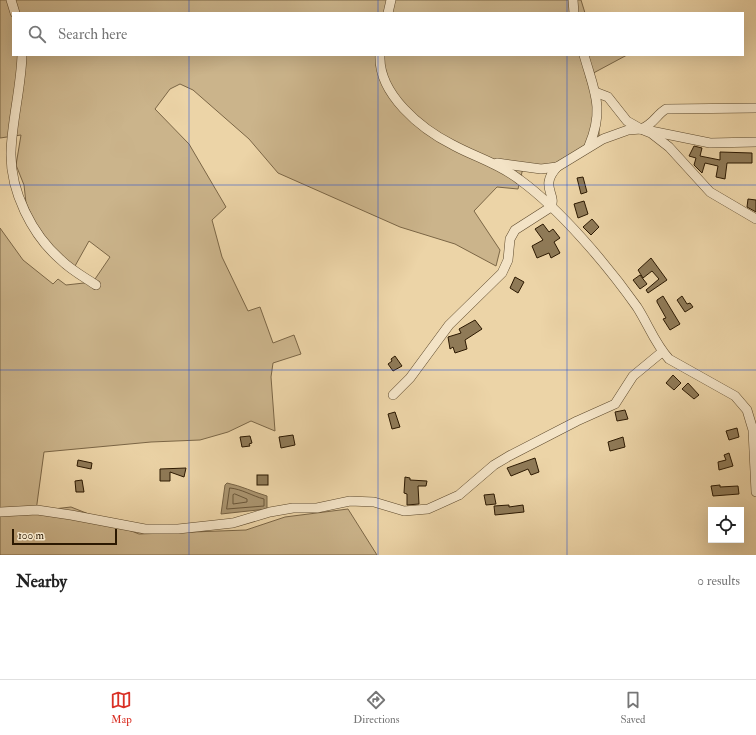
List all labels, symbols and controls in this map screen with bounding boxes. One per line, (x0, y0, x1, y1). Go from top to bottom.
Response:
search box (12, 12, 744, 56)
icon: search (26, 23, 48, 45)
text: Search here (58, 25, 127, 44)
map controls (708, 507, 744, 543)
button: locate (708, 507, 744, 543)
scale bar (12, 527, 117, 546)
text: 100 m (18, 529, 44, 542)
text: Nearby (16, 571, 67, 592)
text: 0 results (697, 573, 740, 589)
tab: Map (110, 689, 132, 726)
tab: Directions (353, 689, 400, 726)
tab: Saved (620, 689, 646, 726)

